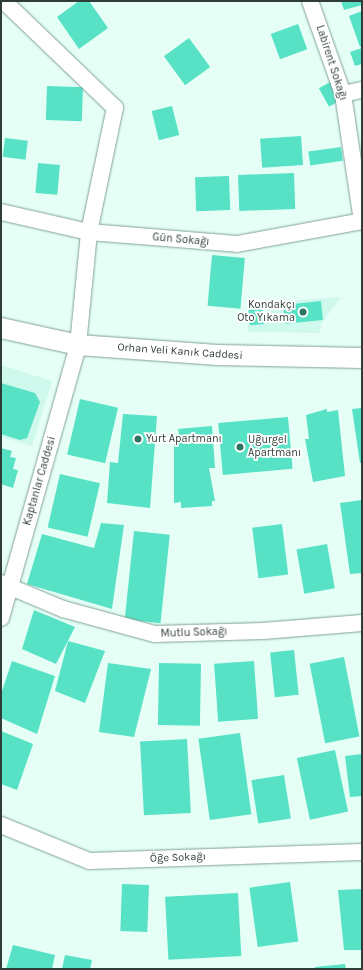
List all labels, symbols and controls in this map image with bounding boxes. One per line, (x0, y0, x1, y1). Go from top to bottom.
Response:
street label: Labirent Sokağı (313, 24, 349, 102)
street label: Gün Sokağı (152, 231, 210, 249)
place label: Kondakçı Oto Yıkama (237, 299, 295, 325)
marker: Kondakçı Oto Yıkama (298, 307, 308, 317)
street label: Orhan Veli Kanık Caddesi (117, 341, 243, 363)
place label: Yurt Apartmanı (146, 432, 222, 446)
marker: Yurt Apartmanı (133, 434, 143, 444)
place label: Uḡurgel Apartmanı (248, 434, 301, 460)
street label: Kaptanlar Caddesi (21, 435, 59, 527)
marker: Uḡurgel Apartmanı (235, 442, 245, 452)
street label: Mutlu Sokağı (160, 625, 228, 641)
street label: Öḡe Sokağı (150, 850, 206, 866)

